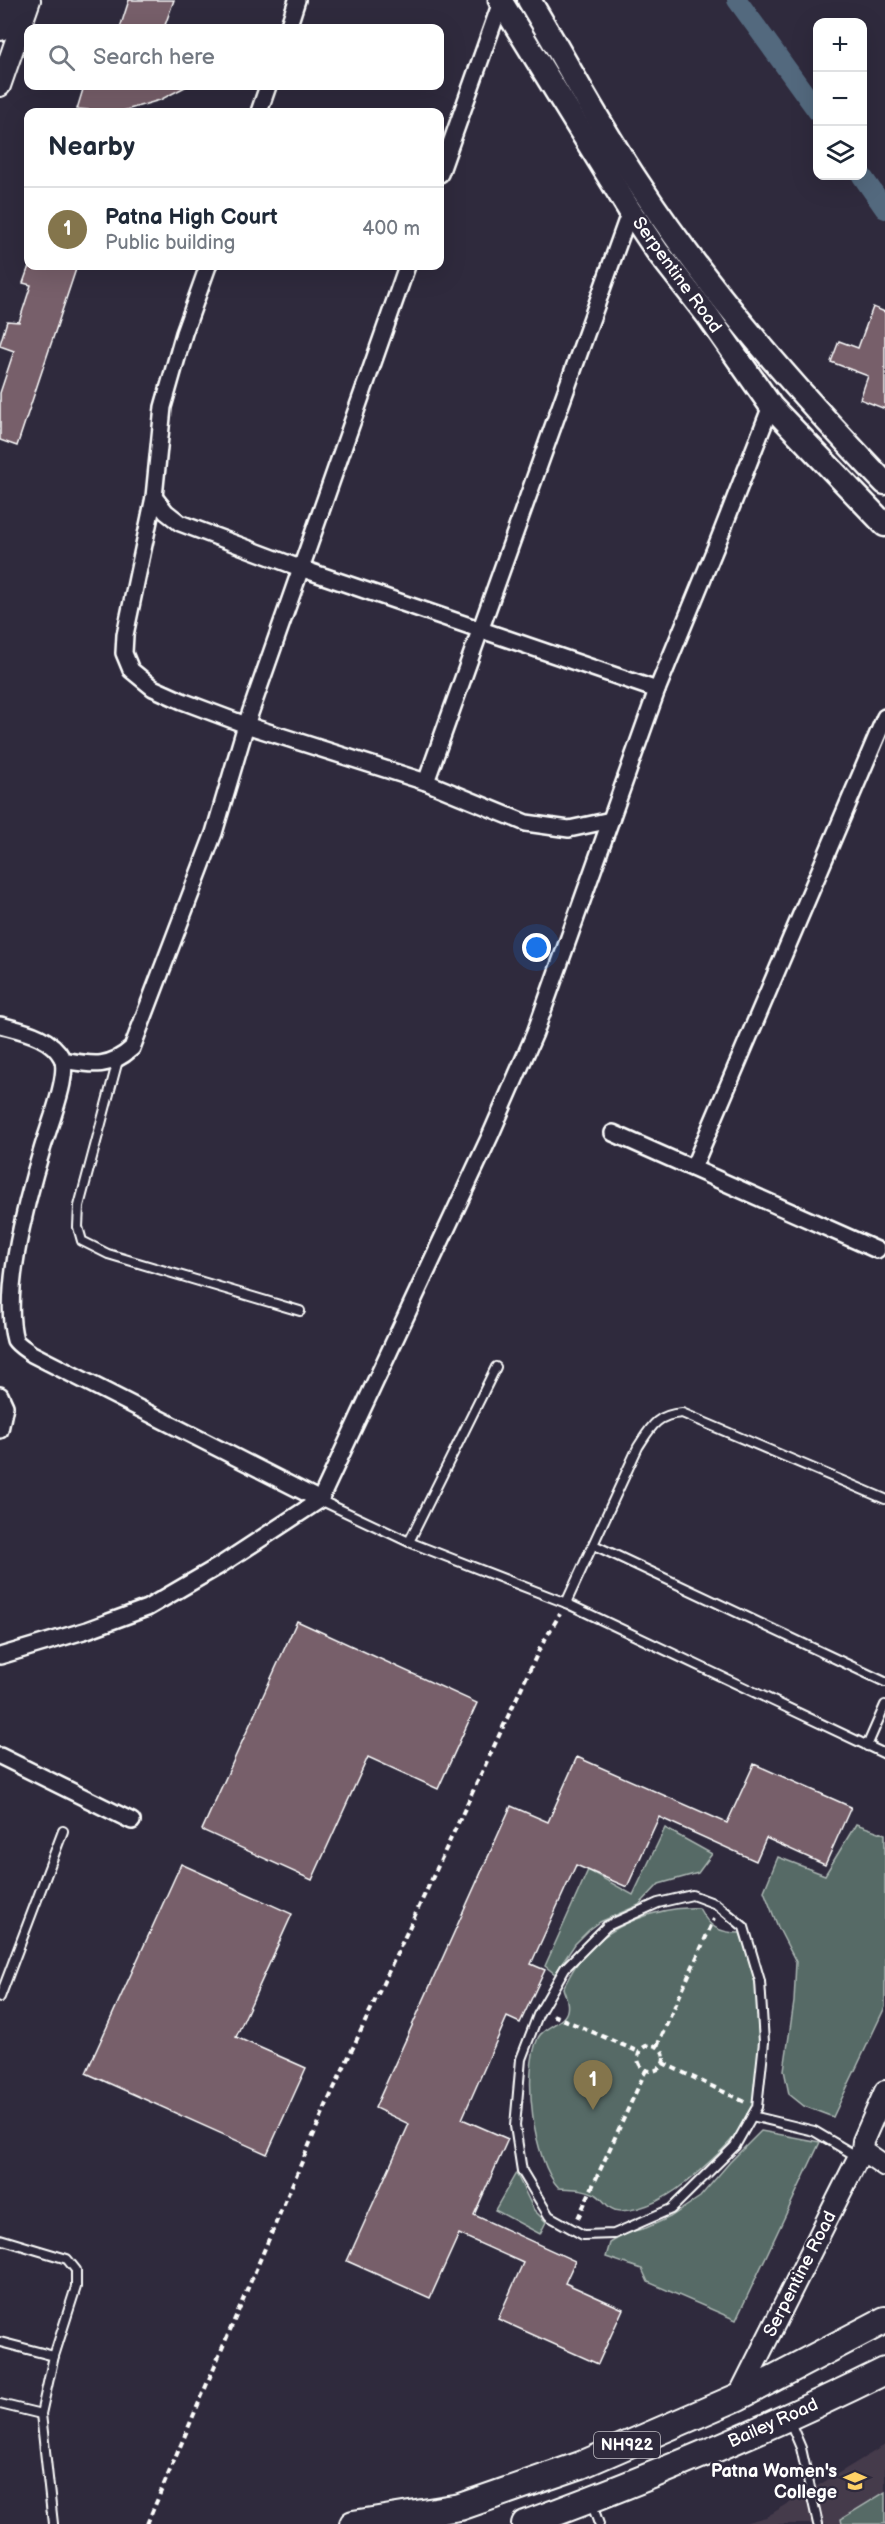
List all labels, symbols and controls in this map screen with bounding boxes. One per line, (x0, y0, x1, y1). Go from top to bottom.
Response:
map controls (813, 18, 867, 180)
button: + (813, 18, 867, 72)
search box (24, 24, 444, 90)
icon: search (45, 41, 78, 74)
text: Search here (93, 44, 215, 71)
button: − (813, 72, 867, 126)
button: layers (813, 126, 867, 180)
text: Nearby (48, 132, 135, 163)
text: Patna High Court (105, 204, 278, 231)
street label: Serpentine Road (628, 213, 726, 337)
text: 1 (63, 217, 72, 241)
text: 400 m (362, 217, 420, 241)
text: Public building (105, 231, 235, 255)
your location (522, 933, 551, 962)
pin: 1 (574, 2060, 612, 2110)
street label: Serpentine Road (759, 2208, 841, 2340)
street label: Bailey Road (725, 2394, 821, 2452)
road number: NH922 (594, 2432, 660, 2458)
place label: Patna Women's College (711, 2461, 837, 2503)
school or university icon: Patna Women's College (842, 2468, 868, 2494)

